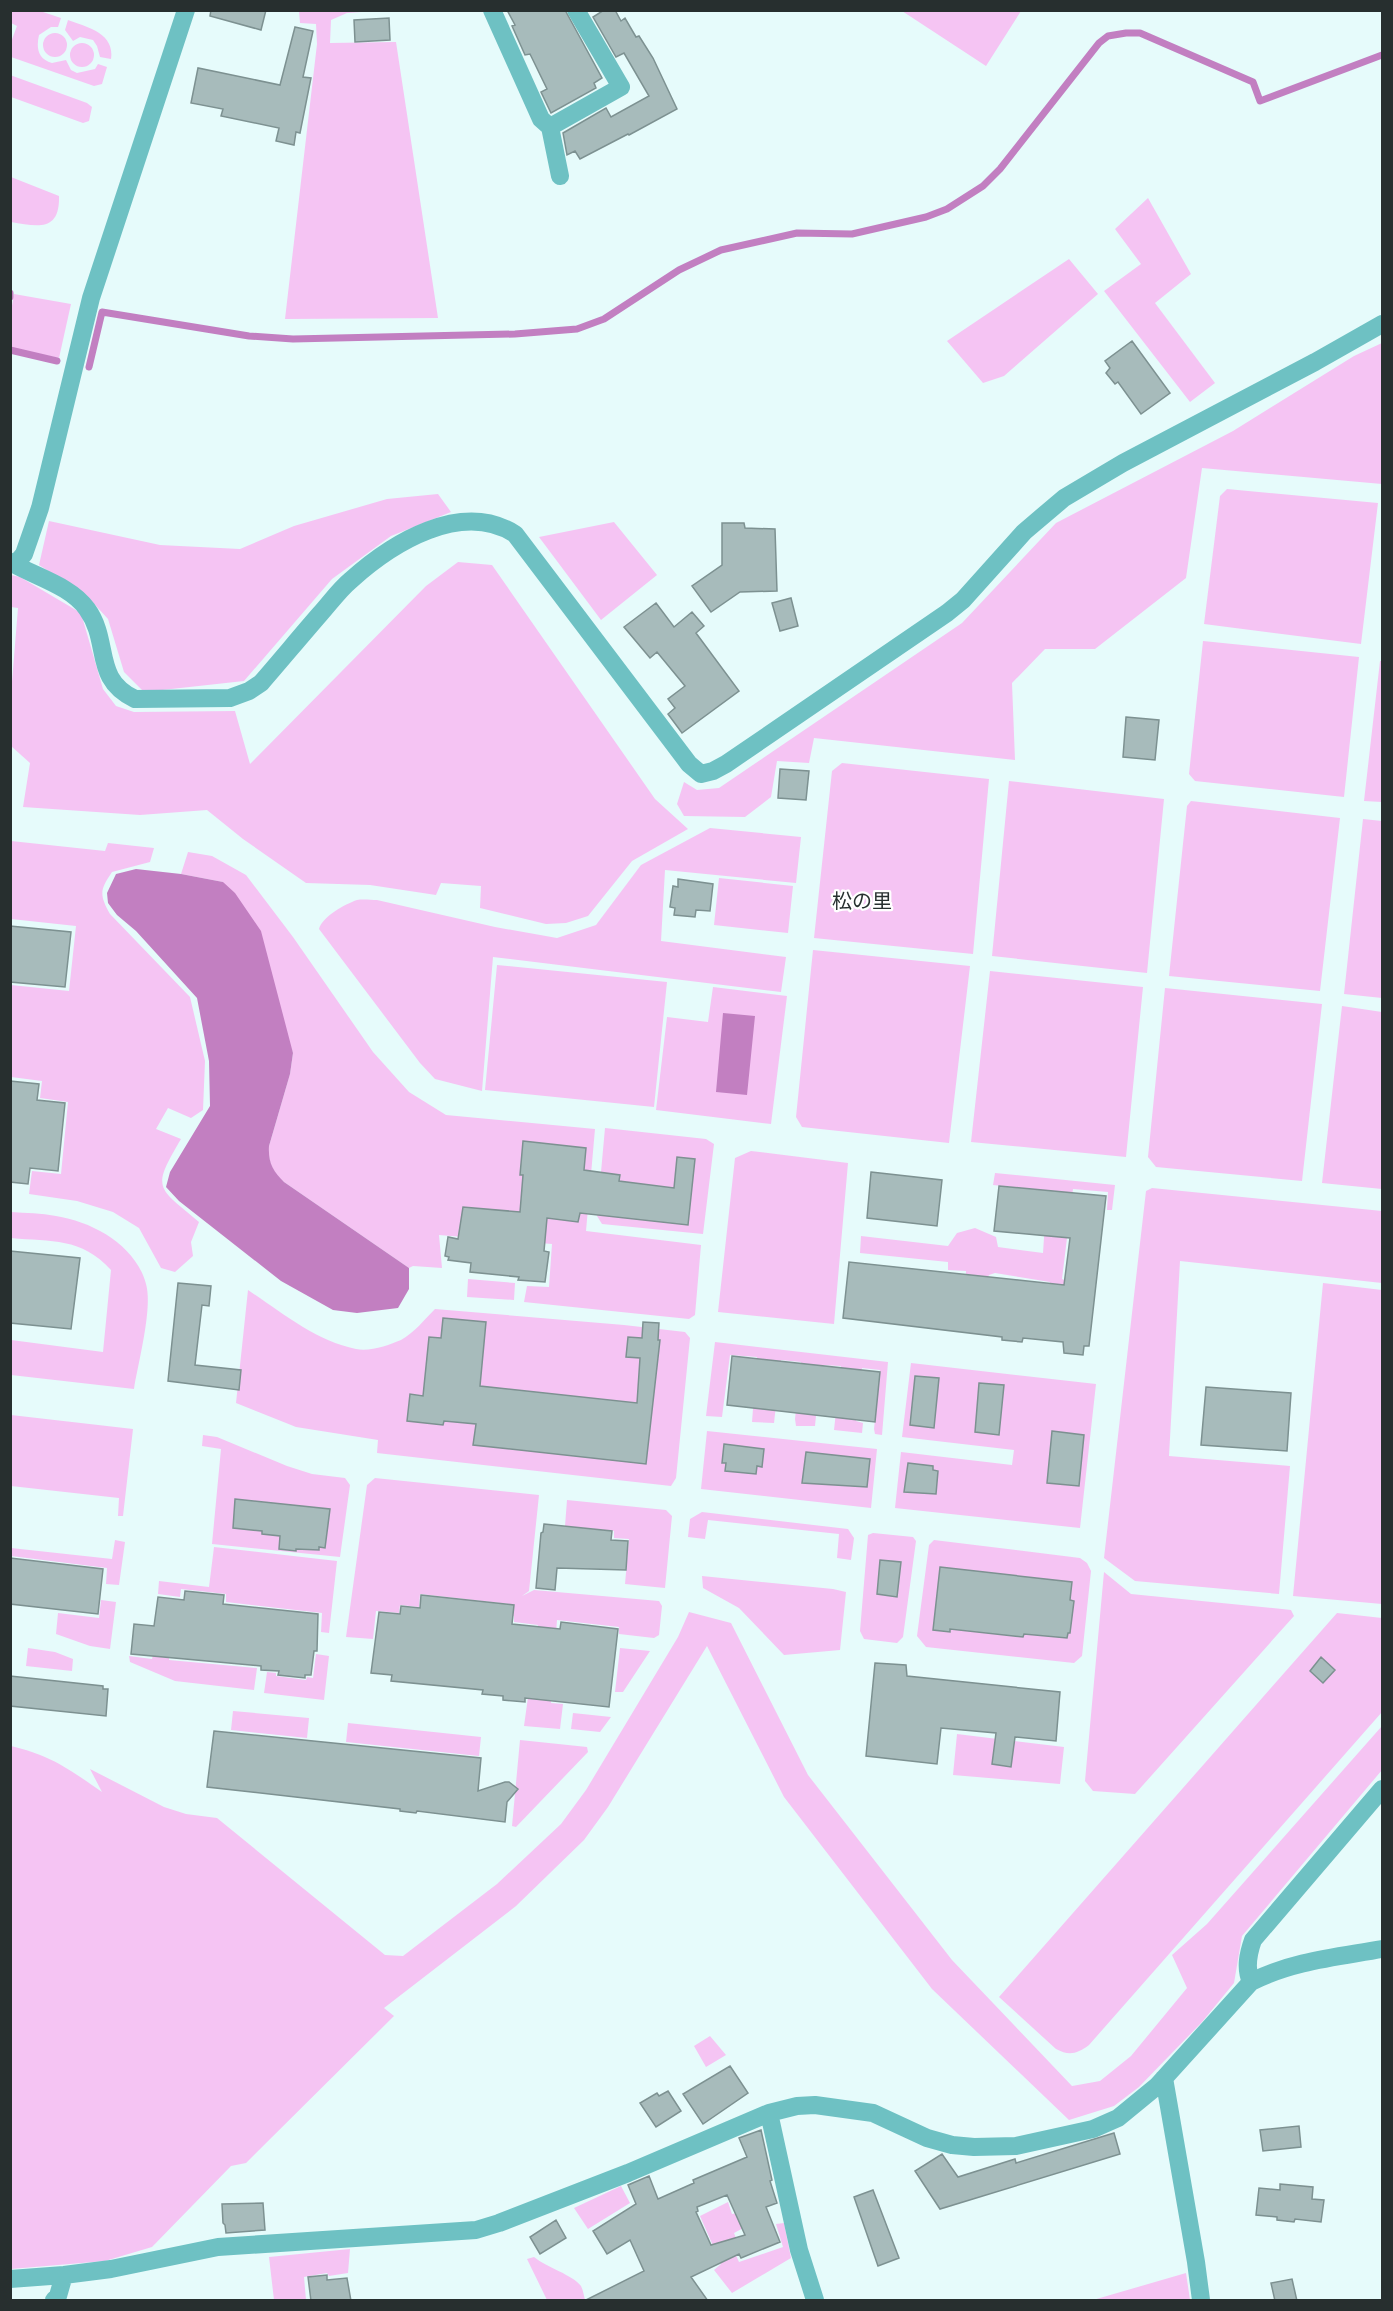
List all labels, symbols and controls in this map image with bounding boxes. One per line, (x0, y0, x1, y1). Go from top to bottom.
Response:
district label: 松の里 (832, 884, 892, 914)

